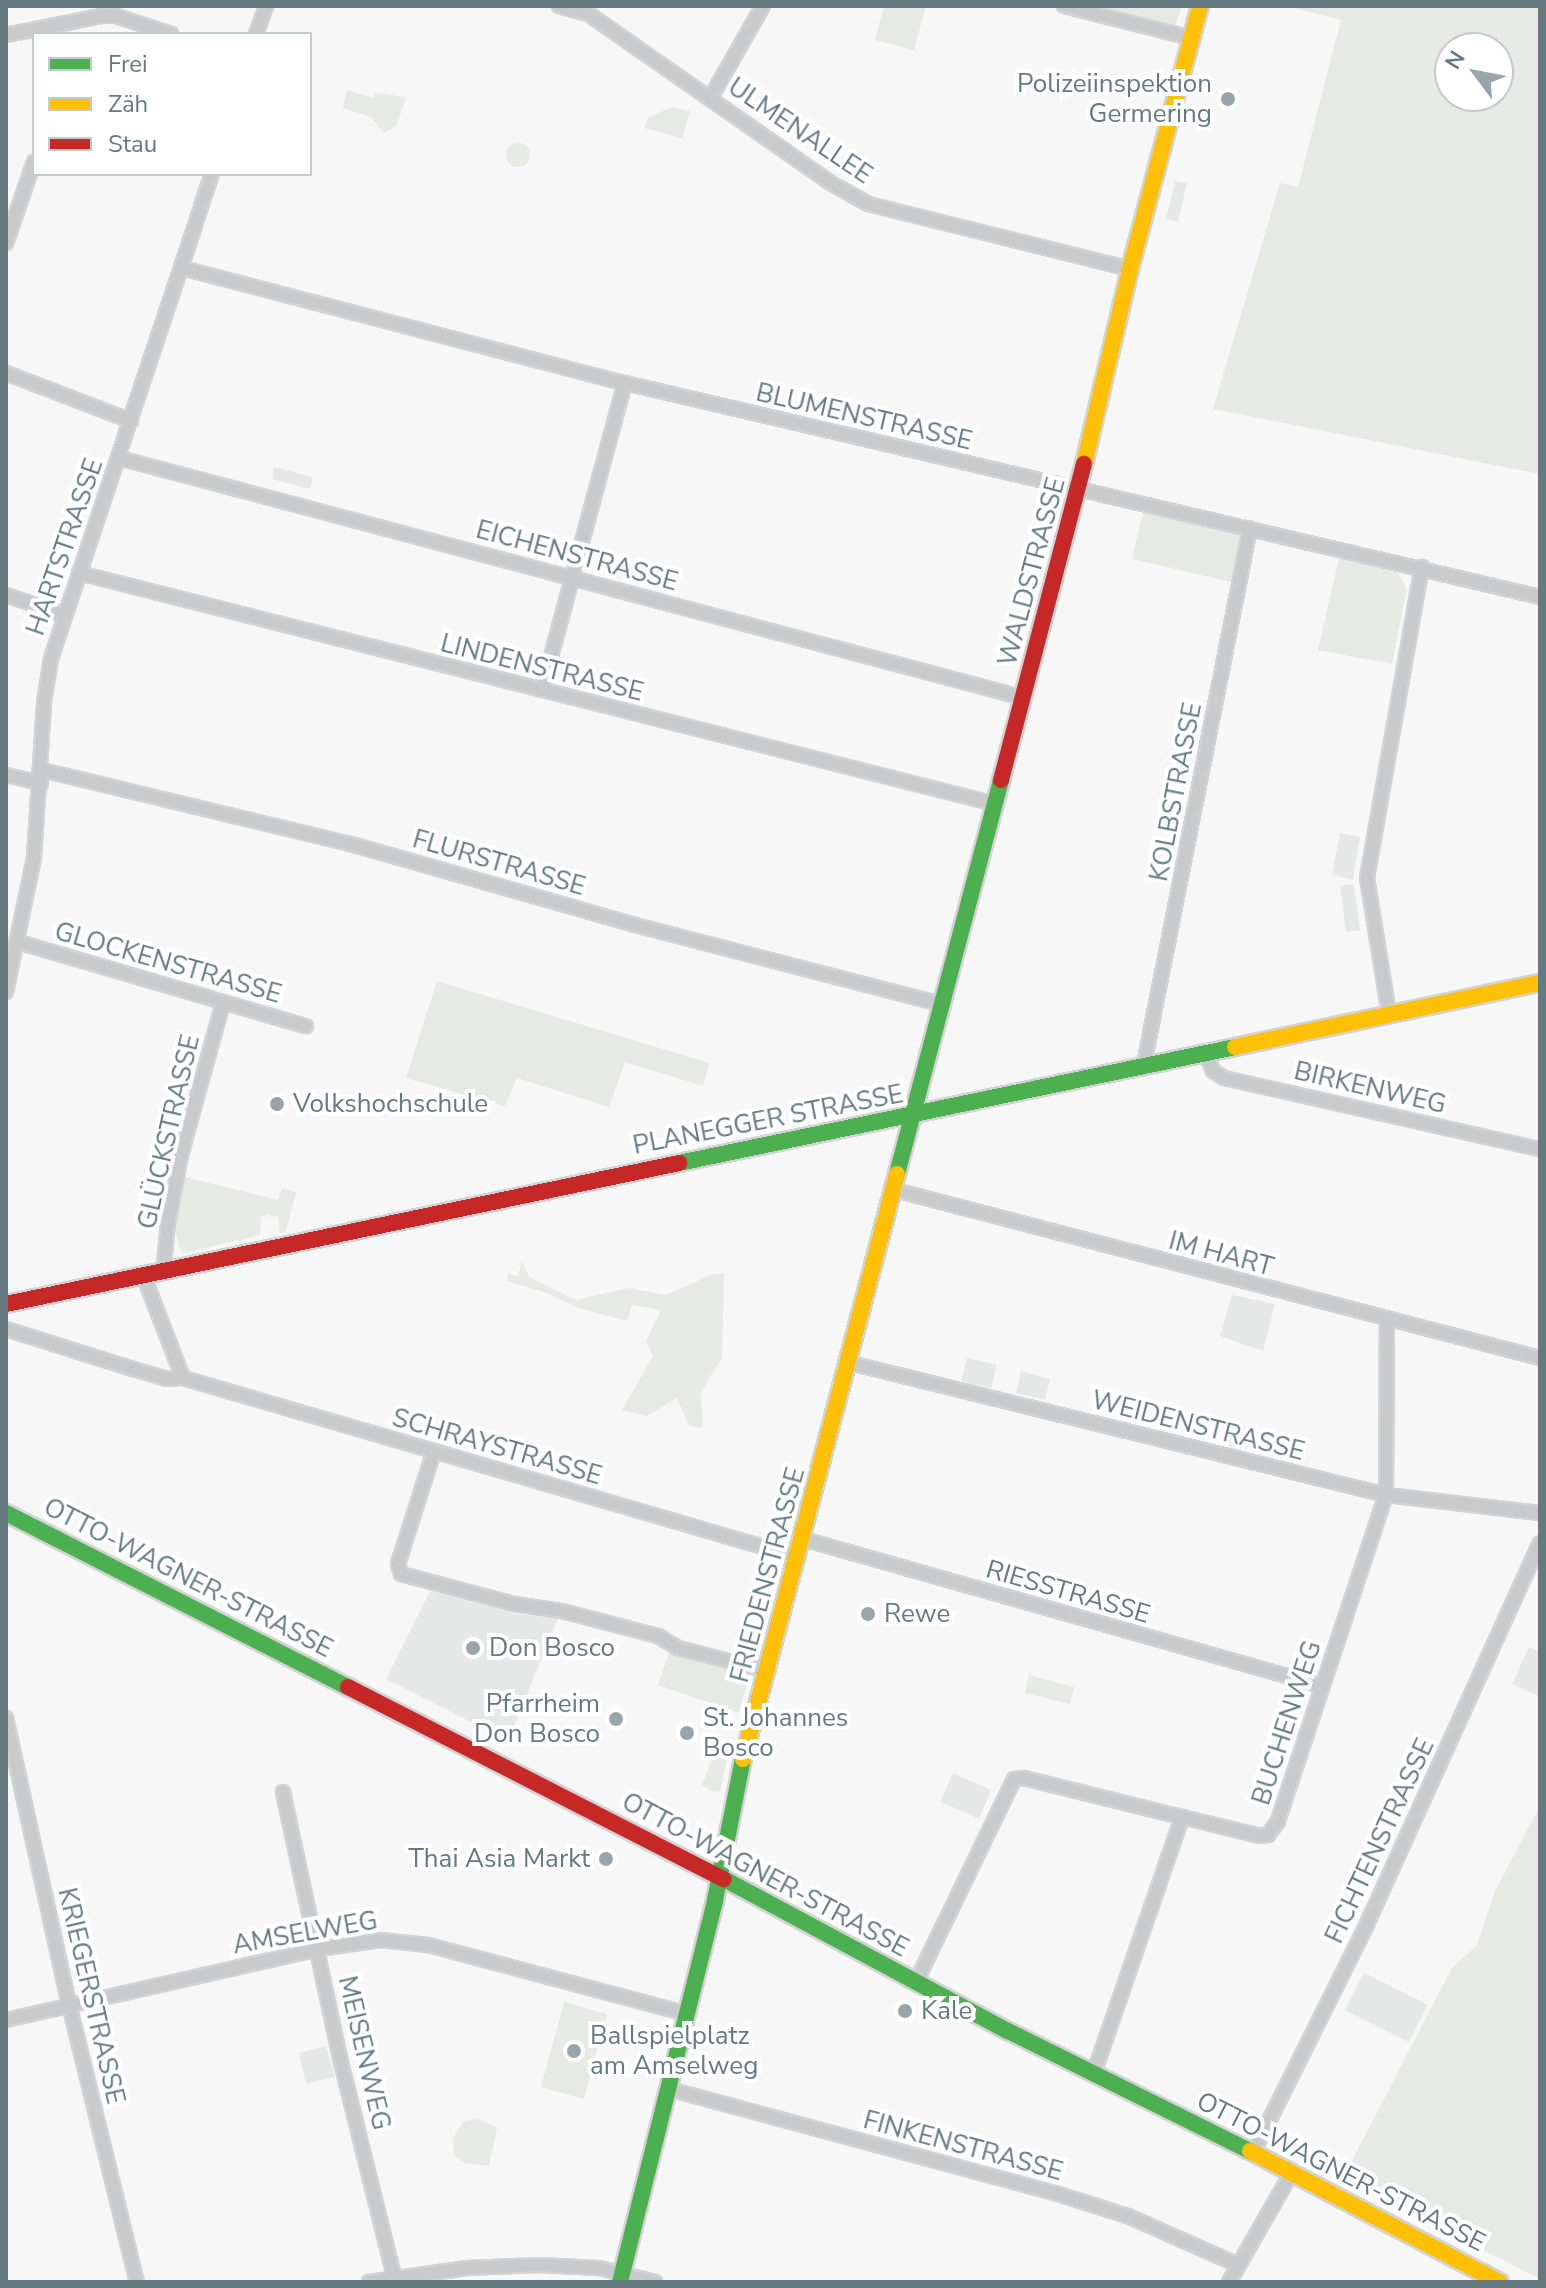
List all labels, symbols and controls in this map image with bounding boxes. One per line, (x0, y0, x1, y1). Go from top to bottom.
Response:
legend (32, 32, 312, 176)
north arrow (1434, 32, 1514, 112)
text: N (1438, 45, 1472, 75)
text: Frei (108, 48, 148, 80)
place label: Polizeiinspektion Germering (1017, 68, 1212, 130)
street label: ULMENALLEE (722, 71, 878, 191)
text: Zäh (108, 88, 148, 120)
marker: Polizeiinspektion Germering (1219, 90, 1237, 108)
text: Stau (108, 128, 157, 160)
street label: BLUMENSTRASSE (753, 377, 975, 457)
street label: HARTSTRASSE (20, 455, 110, 639)
street label: WALDSTRASSE (992, 474, 1072, 670)
street label: EICHENSTRASSE (473, 514, 681, 598)
street label: LINDENSTRASSE (437, 628, 647, 708)
street label: KOLBSTRASSE (1143, 700, 1209, 884)
street label: FLURSTRASSE (409, 823, 589, 903)
street label: GLOCKENSTRASSE (51, 916, 285, 1010)
street label: GLÜCKSTRASSE (131, 1032, 207, 1232)
street label: BIRKENWEG (1291, 1055, 1449, 1121)
street label: PLANEGGER STRASSE (630, 1078, 906, 1162)
place label: Volkshochschule (293, 1088, 488, 1120)
marker: Volkshochschule (268, 1095, 286, 1113)
street label: IM HART (1165, 1225, 1277, 1283)
street label: WEIDENSTRASSE (1088, 1384, 1308, 1468)
street label: SCHRAYSTRASSE (389, 1402, 605, 1492)
street label: FRIEDENSTRASSE (724, 1464, 812, 1686)
street label: OTTO-WAGNER-STRASSE (38, 1491, 338, 1665)
street label: RIESSTRASSE (982, 1554, 1154, 1630)
place label: Rewe (884, 1598, 950, 1630)
marker: Rewe (859, 1605, 877, 1623)
place label: Don Bosco (489, 1632, 615, 1664)
street label: BUCHENWEG (1246, 1637, 1328, 1809)
marker: Don Bosco (464, 1639, 482, 1657)
place label: Pfarrheim Don Bosco (474, 1688, 600, 1750)
place label: St. Johannes Bosco (703, 1702, 848, 1764)
marker: Pfarrheim Don Bosco (607, 1710, 625, 1728)
marker: St. Johannes Bosco (678, 1724, 696, 1742)
street label: FICHTENSTRASSE (1319, 1734, 1441, 1948)
street label: OTTO-WAGNER-STRASSE (616, 1786, 914, 1964)
place label: Thai Asia Markt (408, 1843, 590, 1875)
marker: Thai Asia Markt (597, 1850, 615, 1868)
street label: KRIEGERSTRASSE (51, 1885, 131, 2107)
street label: AMSELWEG (230, 1905, 380, 1961)
street label: MEISENWEG (331, 1973, 397, 2133)
place label: Kale (921, 1995, 972, 2027)
marker: Kale (896, 2002, 914, 2020)
place label: Ballspielplatz am Amselweg (590, 2020, 758, 2082)
marker: Ballspielplatz am Amselweg (565, 2042, 583, 2060)
street label: OTTO-WAGNER-STRASSE (1191, 2085, 1491, 2259)
street label: FINKENSTRASSE (860, 2104, 1066, 2188)

